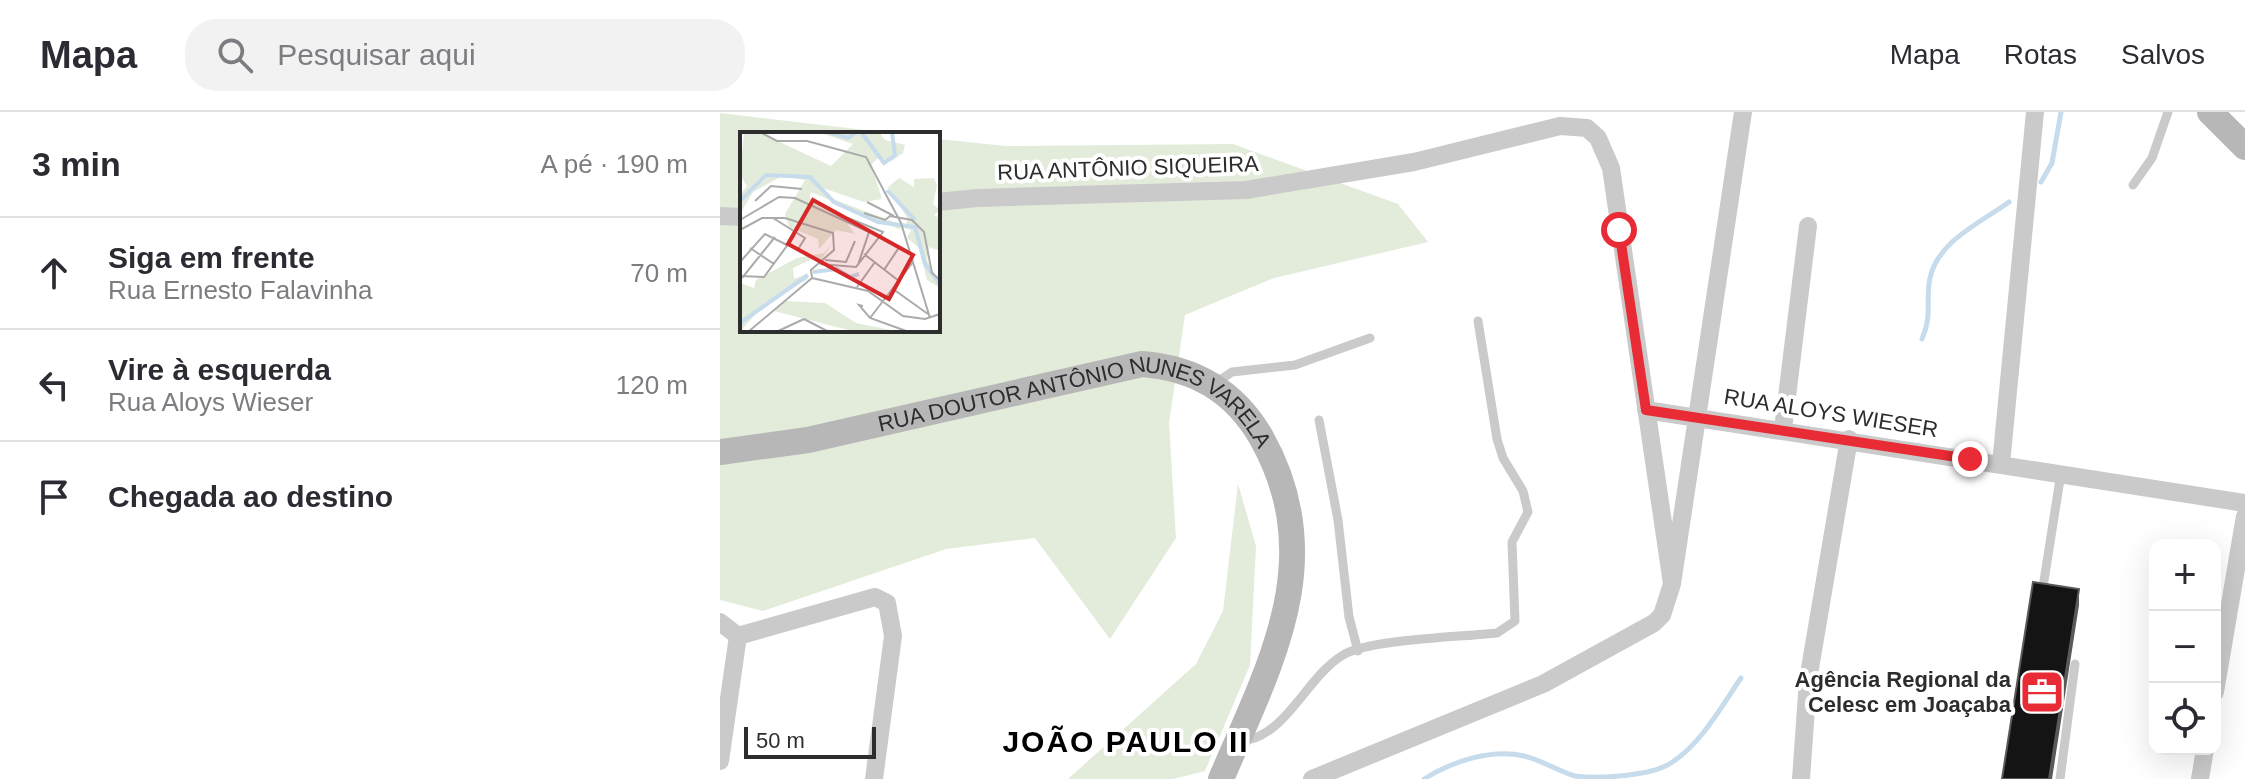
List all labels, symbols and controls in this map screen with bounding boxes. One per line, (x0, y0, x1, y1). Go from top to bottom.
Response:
search box (185, 19, 745, 91)
icon: search (213, 33, 257, 77)
text: Mapa (40, 34, 137, 76)
text: Pesquisar aqui (277, 38, 476, 71)
text: Mapa (1890, 39, 1960, 70)
text: Rotas (2004, 39, 2077, 70)
text: Salvos (2121, 39, 2205, 70)
inset map (740, 132, 940, 332)
text: 3 min (32, 145, 121, 183)
text: A pé · 190 m (541, 149, 688, 179)
street label: RUA ANTÔNIO SIQUEIRA (997, 151, 1259, 185)
route start (1601, 212, 1637, 248)
text: Siga em frente (108, 241, 315, 274)
icon: ahead (32, 251, 76, 295)
text: 70 m (630, 258, 688, 288)
text: Rua Ernesto Falavinha (108, 275, 372, 305)
text: RUA DOUTOR ANTÔNIO NUNES VARELA (876, 351, 1277, 452)
text: Vire à esquerda (108, 353, 331, 386)
icon: left (32, 363, 76, 407)
text: 120 m (616, 370, 688, 400)
street label: RUA ALOYS WIESER (1722, 384, 1940, 442)
text: Rua Aloys Wieser (108, 387, 313, 417)
street label: RUA DOUTOR ANTÔNIO NUNES VARELA (853, 413, 1283, 469)
route end (1952, 441, 1988, 477)
icon: arrive (32, 475, 76, 519)
text: Chegada ao destino (108, 480, 393, 513)
map controls (2149, 539, 2221, 755)
button: + (2149, 539, 2221, 611)
button: − (2149, 611, 2221, 683)
place label: Agência Regional da Celesc em Joaçaba (1795, 667, 2012, 717)
office icon: Agência Regional da Celesc em Joaçaba (2018, 668, 2066, 716)
button: locate (2149, 683, 2221, 755)
scale bar (744, 723, 876, 759)
district label: JOÃO PAULO II (1002, 725, 1250, 758)
text: 50 m (756, 728, 805, 753)

